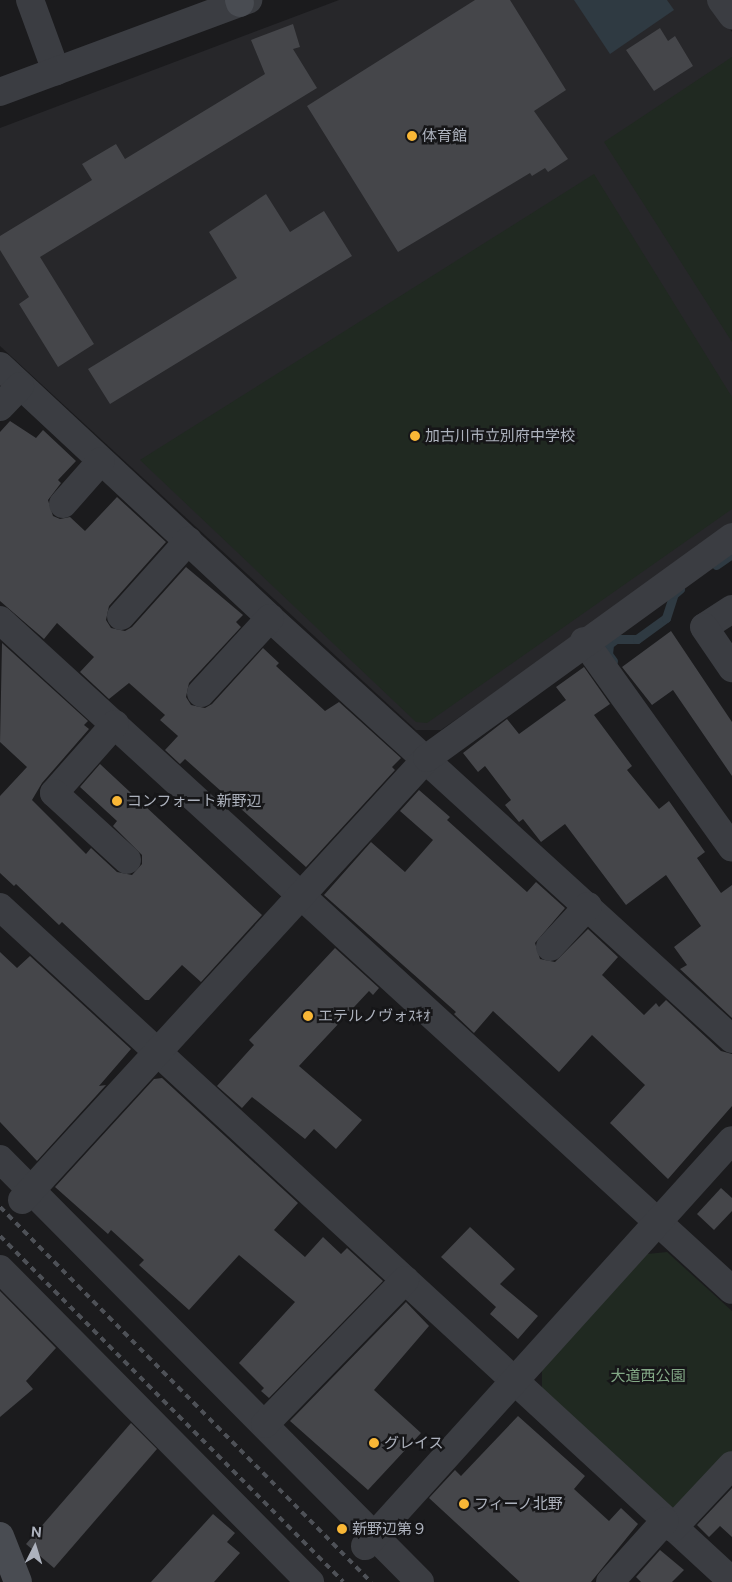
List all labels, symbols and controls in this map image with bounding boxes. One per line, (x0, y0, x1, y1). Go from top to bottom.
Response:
place label: 体育館 (422, 127, 467, 145)
marker: 体育館 (406, 130, 418, 142)
place label: 加古川市立別府中学校 (425, 427, 575, 445)
marker: 加古川市立別府中学校 (409, 430, 421, 442)
place label: コンフォート新野辺 (127, 792, 262, 810)
marker: コンフォート新野辺 (111, 795, 123, 807)
place label: エテルノヴォｽｷｵ (318, 1007, 430, 1025)
marker: エテルノヴォｽｷｵ (302, 1010, 314, 1022)
park label: 大道西公園 (611, 1367, 685, 1385)
place label: グレイス (384, 1434, 444, 1452)
marker: グレイス (368, 1437, 380, 1449)
place label: フィーノ北野 (474, 1495, 564, 1513)
marker: フィーノ北野 (458, 1498, 470, 1510)
place label: 新野辺第９ (352, 1520, 427, 1538)
north arrow (10, 1522, 60, 1572)
marker: 新野辺第９ (336, 1523, 348, 1535)
text: N (30, 1524, 42, 1541)

